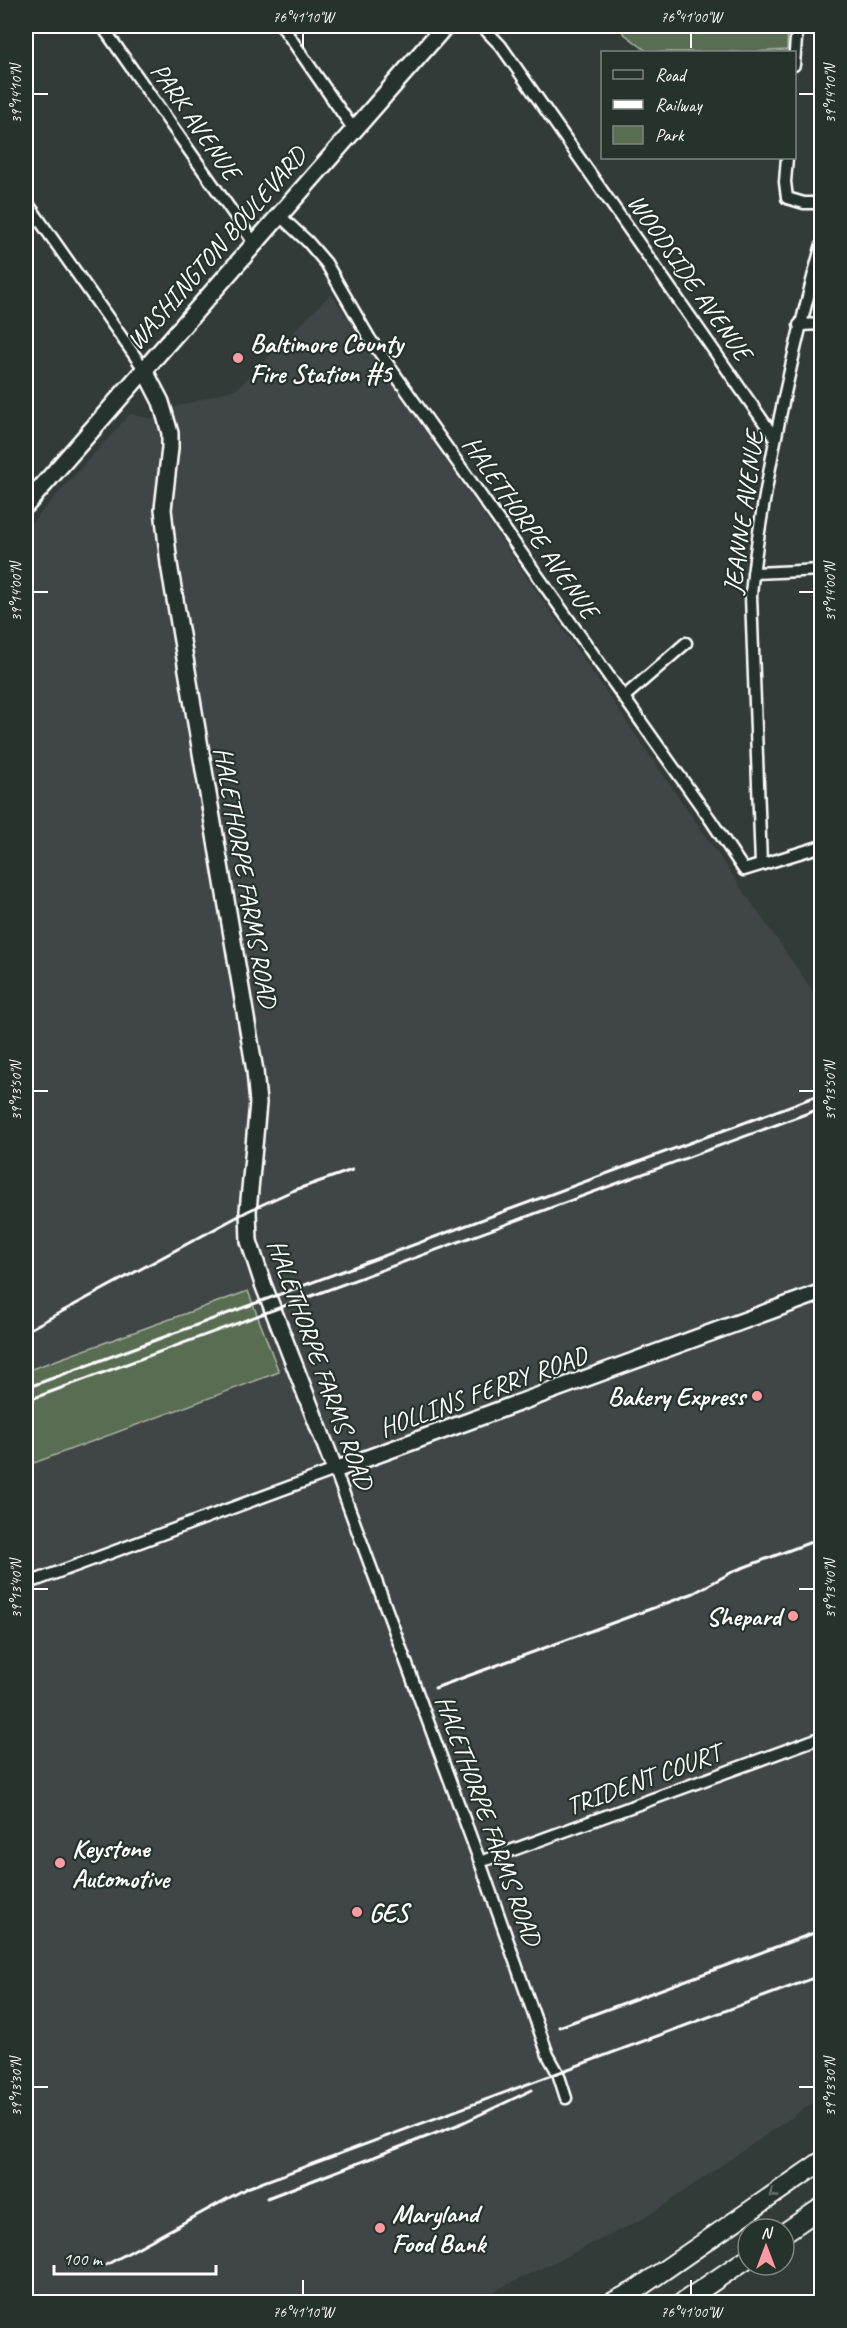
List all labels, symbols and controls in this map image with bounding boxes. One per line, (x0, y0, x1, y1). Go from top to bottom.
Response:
text: 76°41'10"W (273, 8, 337, 27)
text: 76°41'00"W (661, 8, 725, 27)
legend (601, 51, 796, 159)
street label: PARK AVENUE (143, 56, 250, 189)
text: 39°14'10"N (7, 61, 26, 124)
text: 39°14'10"N (821, 61, 840, 124)
text: Road (655, 64, 688, 86)
text: Railway (655, 94, 703, 116)
text: Park (655, 124, 685, 146)
street label: WASHINGTON BOULEVARD (119, 138, 316, 357)
street label: WOODSIDE AVENUE (620, 188, 761, 370)
place label: Baltimore County Fire Station #5 (250, 327, 406, 390)
marker: Baltimore County Fire Station #5 (231, 351, 245, 365)
street label: JEANNE AVENUE (716, 426, 772, 597)
street label: HALETHORPE AVENUE (455, 429, 608, 628)
text: 39°14'00"N (7, 559, 26, 622)
text: 39°14'00"N (821, 559, 840, 622)
street label: HALETHORPE FARMS ROAD (206, 744, 285, 1013)
text: 39°13'50"N (7, 1058, 26, 1121)
text: 39°13'50"N (821, 1058, 840, 1121)
street label: HALETHORPE FARMS ROAD (260, 1235, 382, 1496)
street label: HOLLINS FERRY ROAD (375, 1338, 593, 1444)
place label: Bakery Express (608, 1380, 748, 1413)
marker: Bakery Express (750, 1389, 764, 1403)
text: 39°13'40"N (7, 1556, 26, 1619)
text: 39°13'40"N (821, 1556, 840, 1619)
place label: Shepard (706, 1600, 786, 1633)
marker: Shepard (786, 1609, 800, 1623)
street label: HALETHORPE FARMS ROAD (428, 1691, 550, 1952)
street label: TRIDENT COURT (561, 1734, 731, 1823)
place label: Keystone Automotive (72, 1832, 172, 1895)
marker: Keystone Automotive (53, 1856, 67, 1870)
place label: GES (369, 1896, 412, 1929)
marker: GES (350, 1905, 364, 1919)
text: 39°13'30"N (7, 2054, 26, 2117)
text: 39°13'30"N (821, 2054, 840, 2117)
one-way arrow (769, 2187, 780, 2198)
place label: Maryland Food Bank (392, 2197, 488, 2260)
north arrow (736, 2217, 796, 2277)
marker: Maryland Food Bank (373, 2221, 387, 2235)
text: N (761, 2223, 774, 2243)
scale bar (54, 2238, 216, 2276)
text: 100 m (63, 2248, 104, 2270)
text: 76°41'10"W (273, 2303, 337, 2322)
text: 76°41'00"W (661, 2303, 725, 2322)

